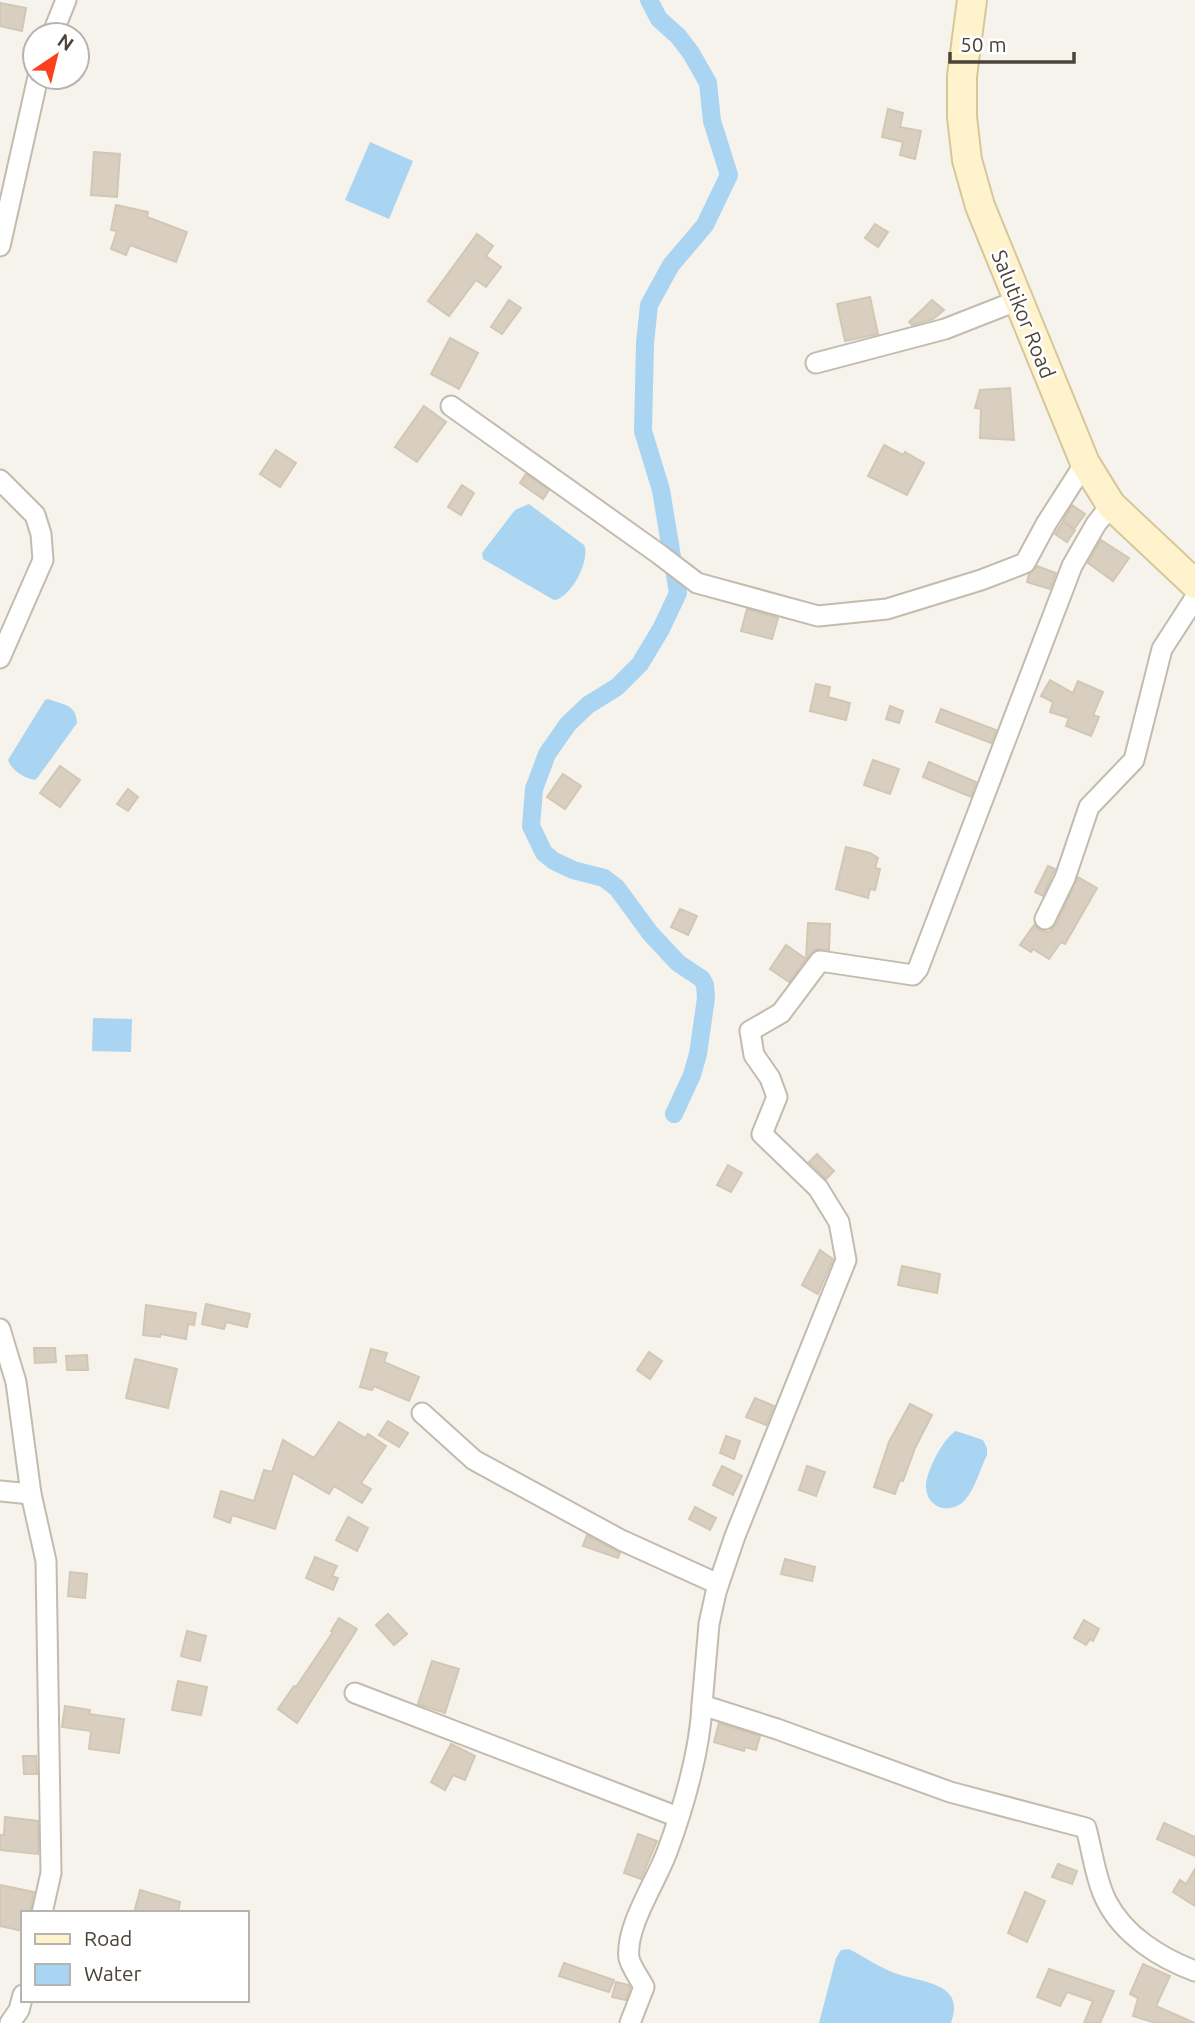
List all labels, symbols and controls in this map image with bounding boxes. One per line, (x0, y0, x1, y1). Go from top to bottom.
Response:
north arrow (21, 21, 91, 91)
scale bar (950, 21, 1074, 65)
text: N (54, 29, 78, 55)
text: 50 m (960, 32, 1007, 56)
street label: Salutikor Road (987, 246, 1061, 382)
legend (21, 1911, 248, 2002)
text: Road (84, 1926, 132, 1950)
text: Water (84, 1961, 142, 1985)

